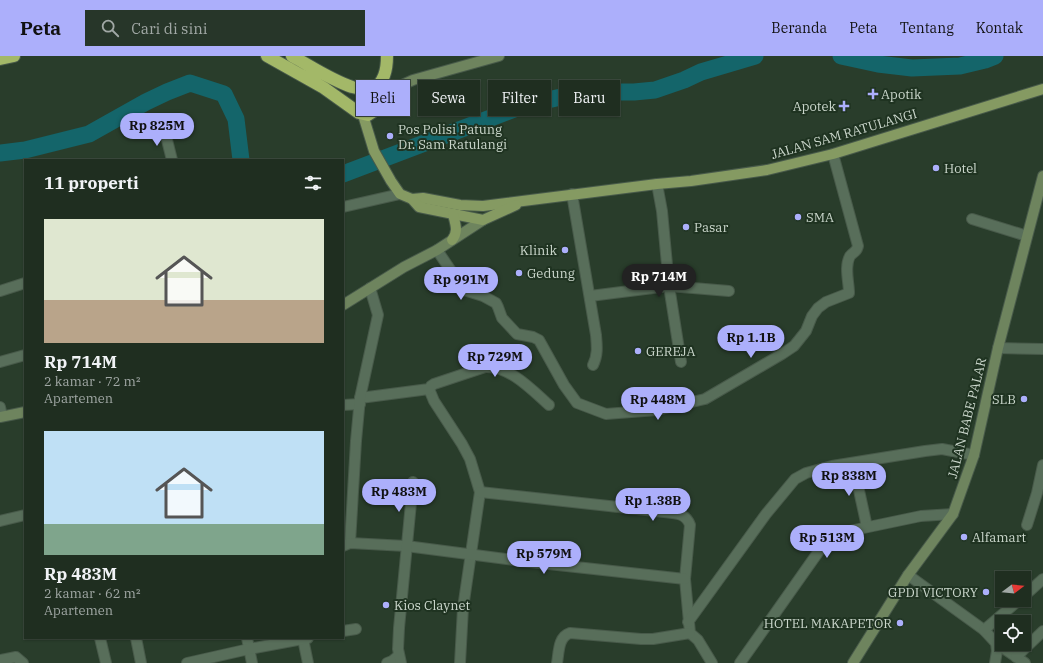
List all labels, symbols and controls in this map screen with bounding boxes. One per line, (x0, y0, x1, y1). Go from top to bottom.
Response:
search box (85, 10, 365, 46)
text: Peta (20, 16, 61, 40)
icon: search (99, 17, 121, 39)
text: Cari di sini (131, 19, 207, 38)
text: Beranda (771, 19, 827, 37)
text: Peta (849, 19, 878, 37)
text: Tentang (900, 19, 954, 37)
text: Kontak (976, 19, 1023, 37)
chip: Beli (356, 80, 410, 116)
chip: Sewa (418, 80, 480, 116)
chip: Filter (488, 80, 551, 116)
chip: Baru (559, 80, 620, 116)
place label: Apotik (881, 86, 922, 103)
marker: Apotik (868, 89, 878, 99)
place label: Apotek (793, 98, 836, 115)
marker: Apotek (839, 101, 849, 111)
street label: JALAN SAM RATULANGI (769, 105, 919, 163)
pin: Rp 825M (120, 113, 194, 147)
text: Rp 825M (129, 117, 185, 134)
place label: Pos Polisi Patung Dr. Sam Ratulangi (398, 121, 507, 153)
marker: Pos Polisi Patung Dr. Sam Ratulangi (385, 131, 395, 141)
place label: Hotel (944, 160, 977, 177)
marker: Hotel (931, 163, 941, 173)
text: 11 properti (44, 172, 139, 194)
icon: filters (302, 172, 324, 194)
place label: SMA (806, 209, 834, 226)
marker: SMA (793, 212, 803, 222)
place label: Pasar (694, 219, 728, 236)
marker: Pasar (681, 222, 691, 232)
place label: Klinik (520, 242, 557, 259)
icon: home (148, 245, 220, 317)
marker: Klinik (560, 245, 570, 255)
pin: Rp 714M (622, 264, 696, 298)
place label: Gedung (527, 265, 575, 282)
pin: Rp 991M (424, 267, 498, 301)
marker: Gedung (514, 268, 524, 278)
text: Rp 714M (631, 268, 687, 285)
text: Rp 991M (433, 271, 489, 288)
pin: Rp 1.1B (714, 325, 788, 359)
text: Rp 1.1B (726, 329, 776, 346)
place label: GEREJA (646, 343, 695, 360)
pin: Rp 729M (458, 344, 532, 378)
marker: GEREJA (633, 346, 643, 356)
text: Rp 729M (467, 348, 523, 365)
text: Rp 714M (44, 351, 117, 373)
street label: JALAN BABE PALAR (944, 356, 990, 480)
text: 2 kamar · 72 m² (44, 373, 141, 390)
pin: Rp 448M (621, 387, 695, 421)
text: Apartemen (44, 390, 113, 407)
text: Rp 448M (630, 391, 686, 408)
place label: SLB (992, 391, 1016, 408)
marker: SLB (1019, 394, 1029, 404)
icon: home (148, 457, 220, 529)
pin: Rp 838M (812, 463, 886, 497)
text: Rp 838M (821, 467, 877, 484)
pin: Rp 483M (362, 479, 436, 513)
text: Rp 483M (371, 483, 427, 500)
pin: Rp 1.38B (612, 488, 694, 522)
text: Rp 1.38B (624, 492, 682, 509)
pin: Rp 513M (790, 525, 864, 559)
text: Rp 513M (799, 529, 855, 546)
place label: Alfamart (972, 529, 1027, 546)
marker: Alfamart (959, 532, 969, 542)
pin: Rp 579M (507, 541, 581, 575)
text: Rp 579M (516, 545, 572, 562)
text: Rp 483M (44, 563, 117, 585)
north arrow (995, 571, 1031, 607)
map controls (995, 571, 1031, 651)
place label: GPDI VICTORY (888, 584, 978, 601)
text: 2 kamar · 62 m² (44, 585, 141, 602)
marker: GPDI VICTORY (981, 587, 991, 597)
place label: Kios Claynet (394, 597, 471, 614)
marker: Kios Claynet (381, 600, 391, 610)
text: Apartemen (44, 602, 113, 619)
place label: HOTEL MAKAPETOR (764, 615, 892, 632)
button: locate (995, 615, 1031, 651)
marker: HOTEL MAKAPETOR (895, 618, 905, 628)

